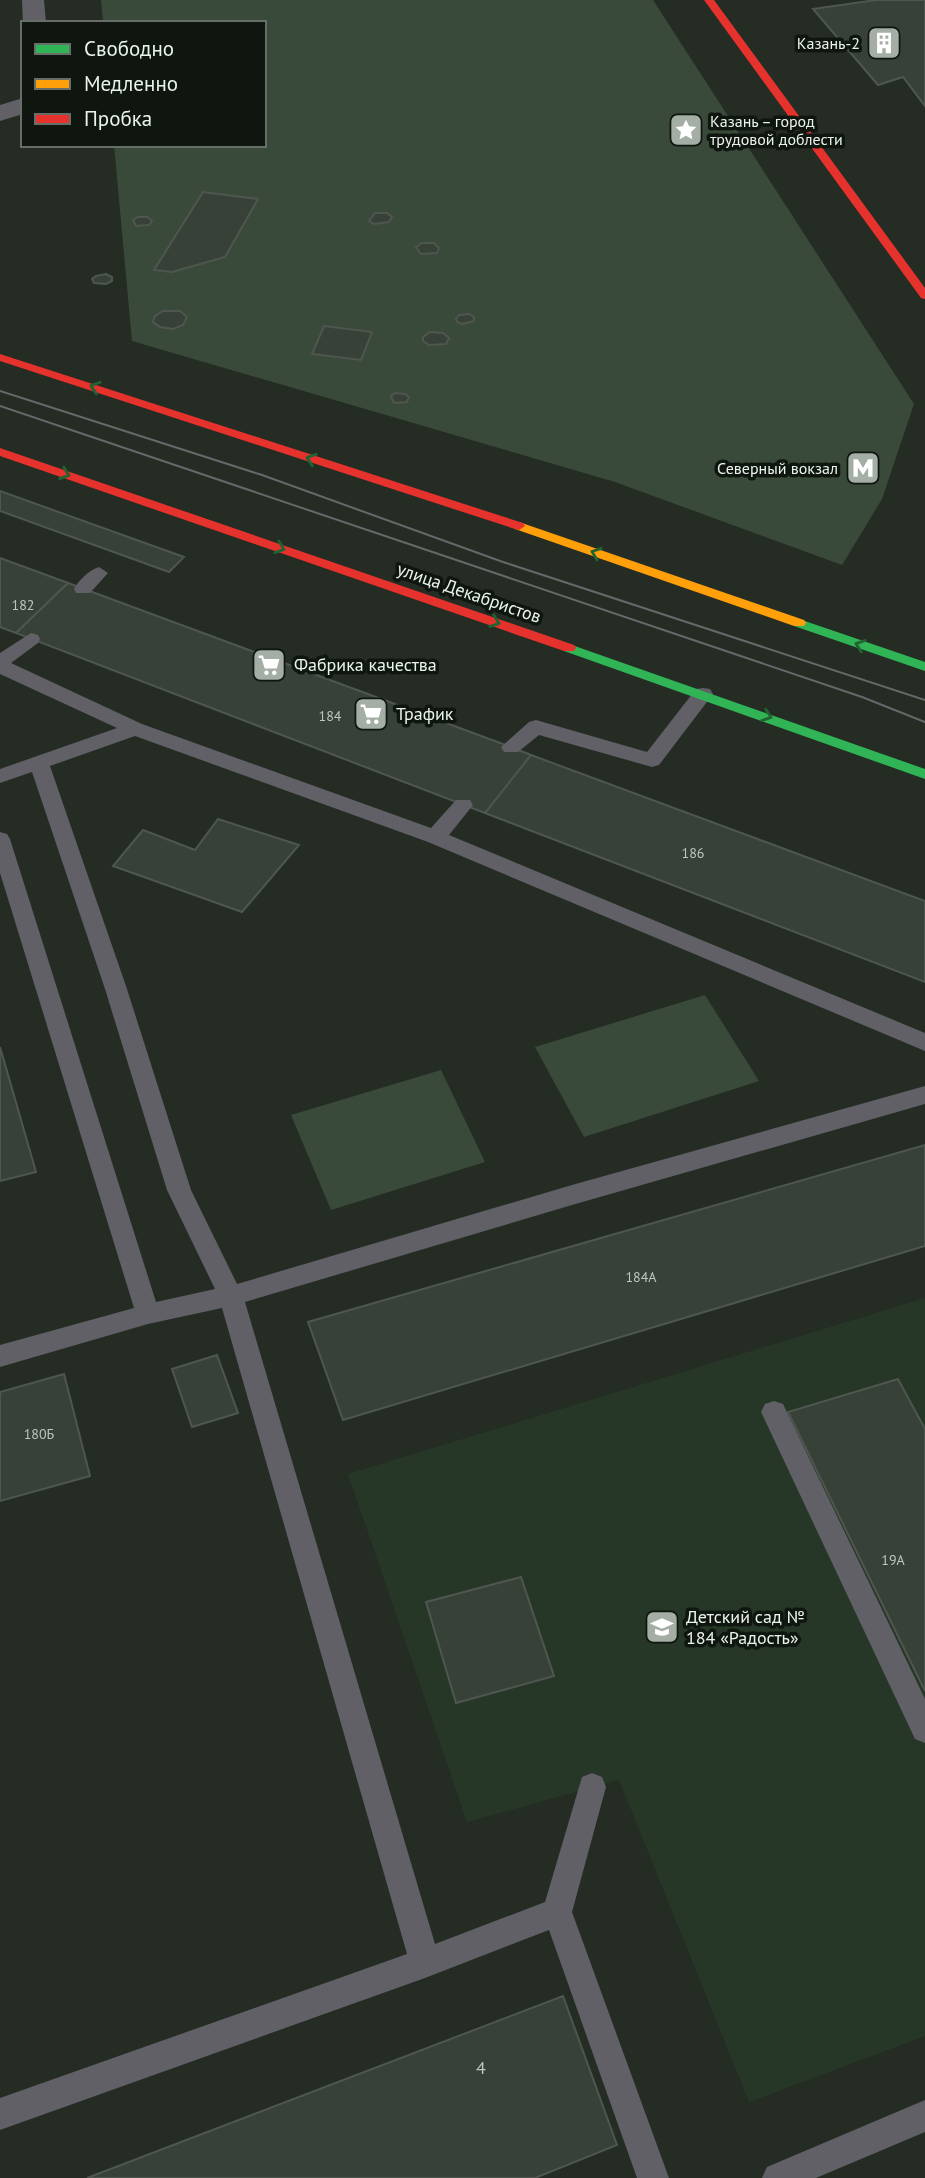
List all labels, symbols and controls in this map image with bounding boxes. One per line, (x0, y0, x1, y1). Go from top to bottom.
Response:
legend (21, 21, 266, 147)
building icon: Казань-2 (865, 24, 903, 62)
place label: Казань-2 (797, 33, 860, 53)
text: Свободно (84, 35, 174, 62)
text: Медленно (84, 70, 178, 97)
text: Пробка (84, 105, 152, 132)
place icon: Казань – город трудовой доблести (667, 111, 705, 149)
place label: Казань – город трудовой доблести (710, 111, 843, 149)
one-way arrow (89, 381, 102, 395)
metro station icon: Северный вокзал (844, 449, 882, 487)
one-way arrow (305, 453, 317, 467)
place label: Северный вокзал (717, 458, 838, 478)
one-way arrow (58, 466, 70, 480)
one-way arrow (273, 540, 285, 554)
one-way arrow (591, 547, 603, 561)
street label: улица Декабристов (394, 557, 544, 628)
house number: 182 (12, 596, 34, 614)
one-way arrow (488, 614, 500, 628)
one-way arrow (855, 639, 867, 653)
supermarket icon: Фабрика качества (250, 646, 288, 684)
place label: Фабрика качества (294, 653, 437, 676)
supermarket icon: Трафик (352, 695, 390, 733)
place label: Трафик (396, 702, 454, 725)
house number: 184 (319, 707, 342, 725)
one-way arrow (761, 708, 773, 722)
house number: 186 (682, 844, 704, 862)
house number: 184А (625, 1268, 657, 1286)
house number: 180Б (24, 1425, 55, 1443)
house number: 19А (881, 1551, 906, 1569)
place label: Детский сад № 184 «Радость» (686, 1605, 805, 1649)
school or university icon: Детский сад № 184 «Радость» (643, 1608, 681, 1646)
house number: 4 (476, 2056, 486, 2079)

